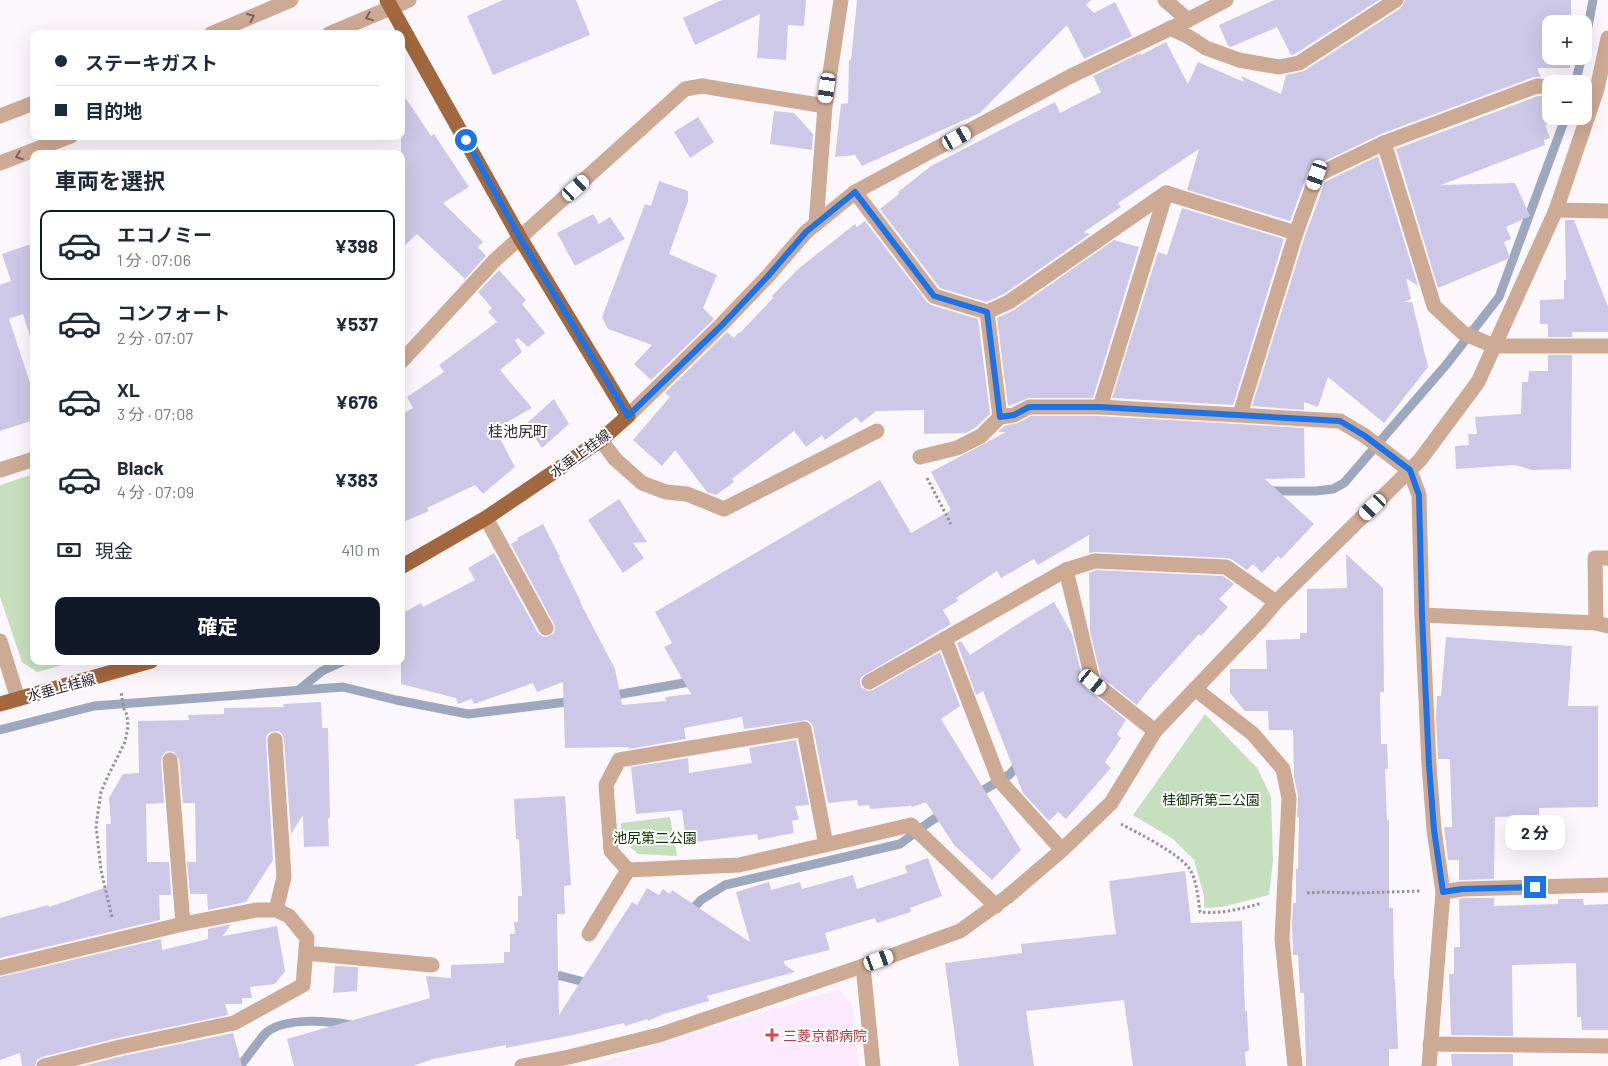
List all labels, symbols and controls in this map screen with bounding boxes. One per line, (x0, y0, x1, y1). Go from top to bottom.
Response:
one-way arrow (365, 11, 374, 22)
one-way arrow (246, 13, 255, 24)
map controls (1542, 15, 1592, 125)
button: + (1542, 15, 1592, 65)
text: ステーキガスト (85, 51, 218, 74)
car (817, 72, 836, 104)
button: − (1542, 75, 1592, 125)
text: 目的地 (85, 99, 142, 122)
car (940, 124, 973, 152)
route start (455, 129, 477, 151)
one-way arrow (15, 150, 24, 160)
car (1305, 158, 1328, 192)
text: 車両を選択 (55, 167, 165, 193)
car (559, 172, 592, 204)
icon: car (57, 223, 102, 268)
text: エコノミー (117, 223, 212, 246)
text: ¥398 (334, 234, 378, 257)
text: 1 分 · 07:06 (117, 250, 191, 269)
icon: car (57, 301, 102, 346)
text: コンフォート (117, 301, 230, 324)
text: ¥537 (335, 312, 378, 335)
text: 2 分 · 07:07 (117, 328, 193, 347)
text: XL (117, 378, 140, 401)
icon: car (57, 379, 102, 424)
text: ¥676 (335, 390, 378, 413)
text: 3 分 · 07:08 (117, 404, 194, 423)
district label: 桂池尻町 (488, 422, 548, 440)
street label: 水垂上桂線 (547, 426, 613, 480)
text: Black (117, 456, 164, 479)
icon: car (57, 457, 102, 502)
text: ¥383 (334, 468, 378, 491)
text: 4 分 · 07:09 (117, 482, 194, 501)
car (1357, 491, 1389, 523)
icon: cash (55, 536, 83, 564)
text: 現金 (95, 539, 133, 562)
text: 410 m (342, 540, 380, 559)
button: 確定 (55, 597, 380, 655)
car (1076, 667, 1109, 697)
street label: 水垂上桂線 (25, 670, 97, 704)
park label: 桂御所第二公園 (1162, 791, 1260, 808)
callout: 2 分 (1505, 814, 1565, 850)
text: 2 分 (1521, 823, 1549, 842)
park label: 池尻第二公園 (613, 829, 697, 846)
route end (1524, 876, 1546, 898)
car (862, 948, 895, 972)
place label: 三菱京都病院 (783, 1027, 867, 1044)
marker: 三菱京都病院 (765, 1028, 779, 1042)

